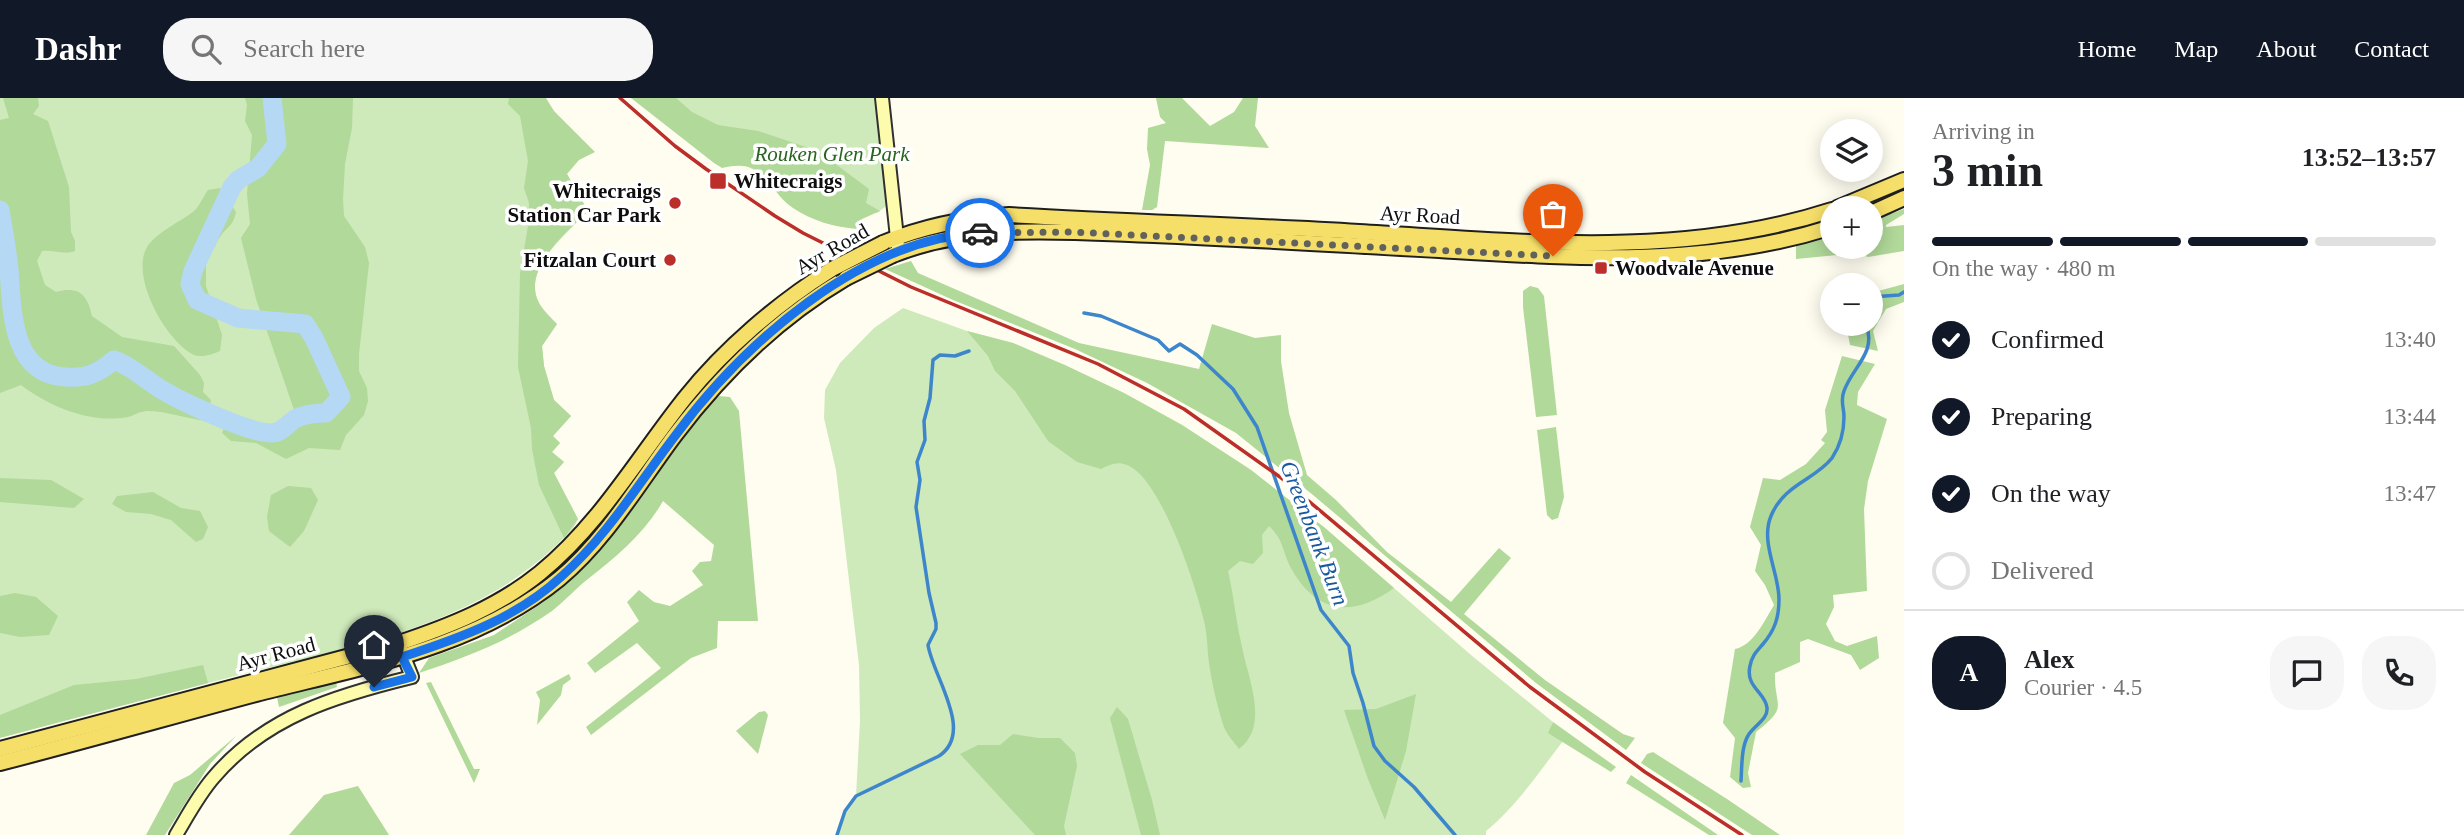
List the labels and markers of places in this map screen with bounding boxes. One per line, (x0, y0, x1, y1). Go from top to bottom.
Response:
place label: Whitecraigs (734, 169, 842, 193)
marker: Whitecraigs (708, 171, 728, 191)
place label: Whitecraigs Station Car Park (507, 179, 661, 227)
pin (1523, 184, 1583, 256)
marker: Whitecraigs Station Car Park (667, 195, 683, 211)
place label: Fitzalan Court (524, 248, 656, 272)
marker: Fitzalan Court (662, 252, 678, 268)
place label: Woodvale Avenue (1615, 256, 1774, 280)
marker: Woodvale Avenue (1593, 260, 1609, 276)
pin (344, 615, 404, 687)

